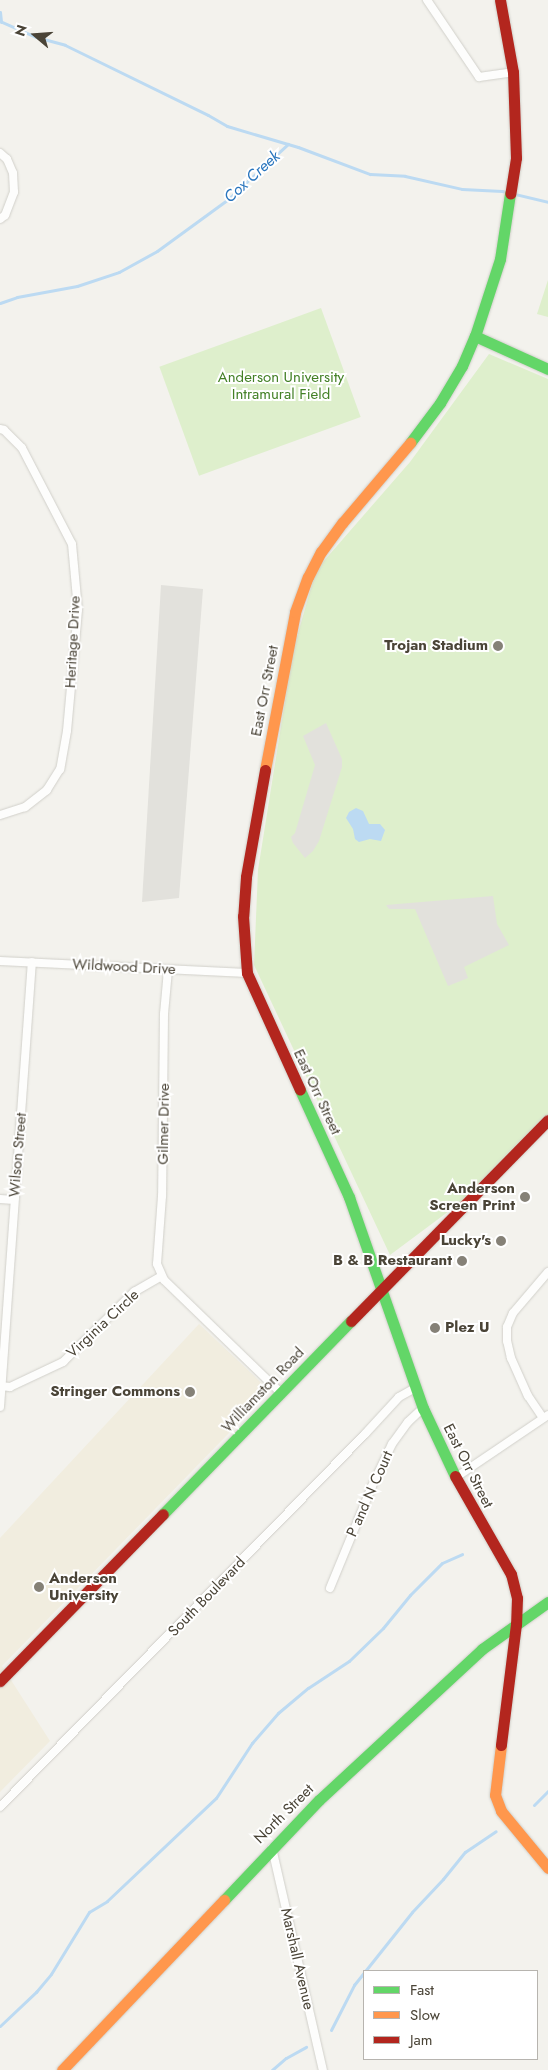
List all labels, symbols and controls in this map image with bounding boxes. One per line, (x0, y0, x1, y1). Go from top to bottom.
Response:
north arrow (10, 10, 60, 60)
text: N (10, 22, 32, 39)
water label: Cox Creek (220, 147, 284, 207)
park label: Anderson University Intramural Field (218, 368, 344, 403)
street label: Heritage Drive (62, 595, 84, 689)
place label: Trojan Stadium (384, 637, 488, 655)
marker: Trojan Stadium (492, 640, 504, 652)
street label: East Orr Street (247, 644, 283, 738)
street label: Wildwood Drive (72, 955, 176, 979)
street label: East Orr Street (289, 1046, 345, 1138)
street label: Gilmer Drive (154, 1083, 174, 1165)
street label: Wilson Street (5, 1112, 31, 1198)
place label: Anderson Screen Print (429, 1179, 515, 1214)
marker: Anderson Screen Print (519, 1191, 531, 1203)
place label: Lucky's (441, 1232, 491, 1250)
marker: Lucky's (495, 1235, 507, 1247)
place label: B & B Restaurant (333, 1252, 452, 1270)
marker: B & B Restaurant (456, 1255, 468, 1267)
street label: Virginia Circle (63, 1286, 143, 1362)
place label: Plez U (445, 1319, 490, 1337)
marker: Plez U (429, 1322, 441, 1334)
street label: Williamston Road (218, 1344, 308, 1436)
place label: Stringer Commons (50, 1383, 180, 1401)
marker: Stringer Commons (184, 1386, 196, 1398)
street label: East Orr Street (439, 1421, 497, 1511)
street label: P and N Court (343, 1448, 397, 1540)
street label: South Boulevard (165, 1554, 249, 1640)
place label: Anderson University (49, 1569, 118, 1604)
marker: Anderson University (33, 1581, 45, 1593)
street label: North Street (251, 1781, 317, 1847)
street label: Marshall Avenue (277, 1906, 317, 2012)
legend (363, 1970, 538, 2060)
text: Fast (410, 1979, 434, 2001)
text: Slow (410, 2004, 440, 2026)
text: Jam (410, 2029, 433, 2051)

